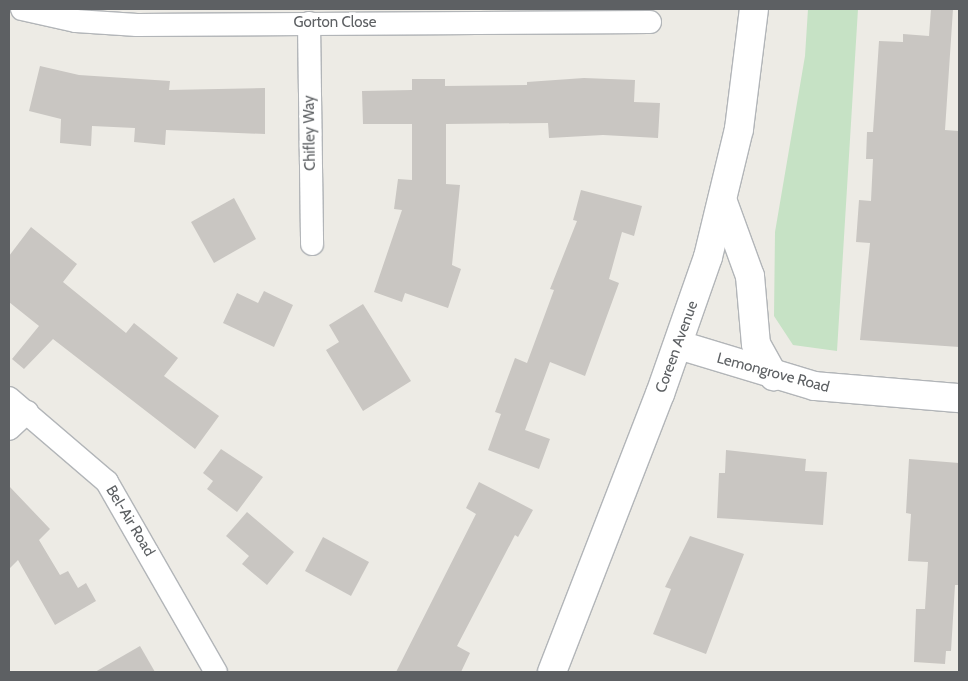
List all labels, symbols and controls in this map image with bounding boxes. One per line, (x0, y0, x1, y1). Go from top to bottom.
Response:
street label: Gorton Close (294, 14, 376, 32)
street label: Chifley Way (300, 95, 320, 171)
street label: Coreen Avenue (652, 299, 702, 395)
street label: Lemongrove Road (715, 349, 831, 397)
street label: Bel-Air Road (102, 482, 158, 560)

